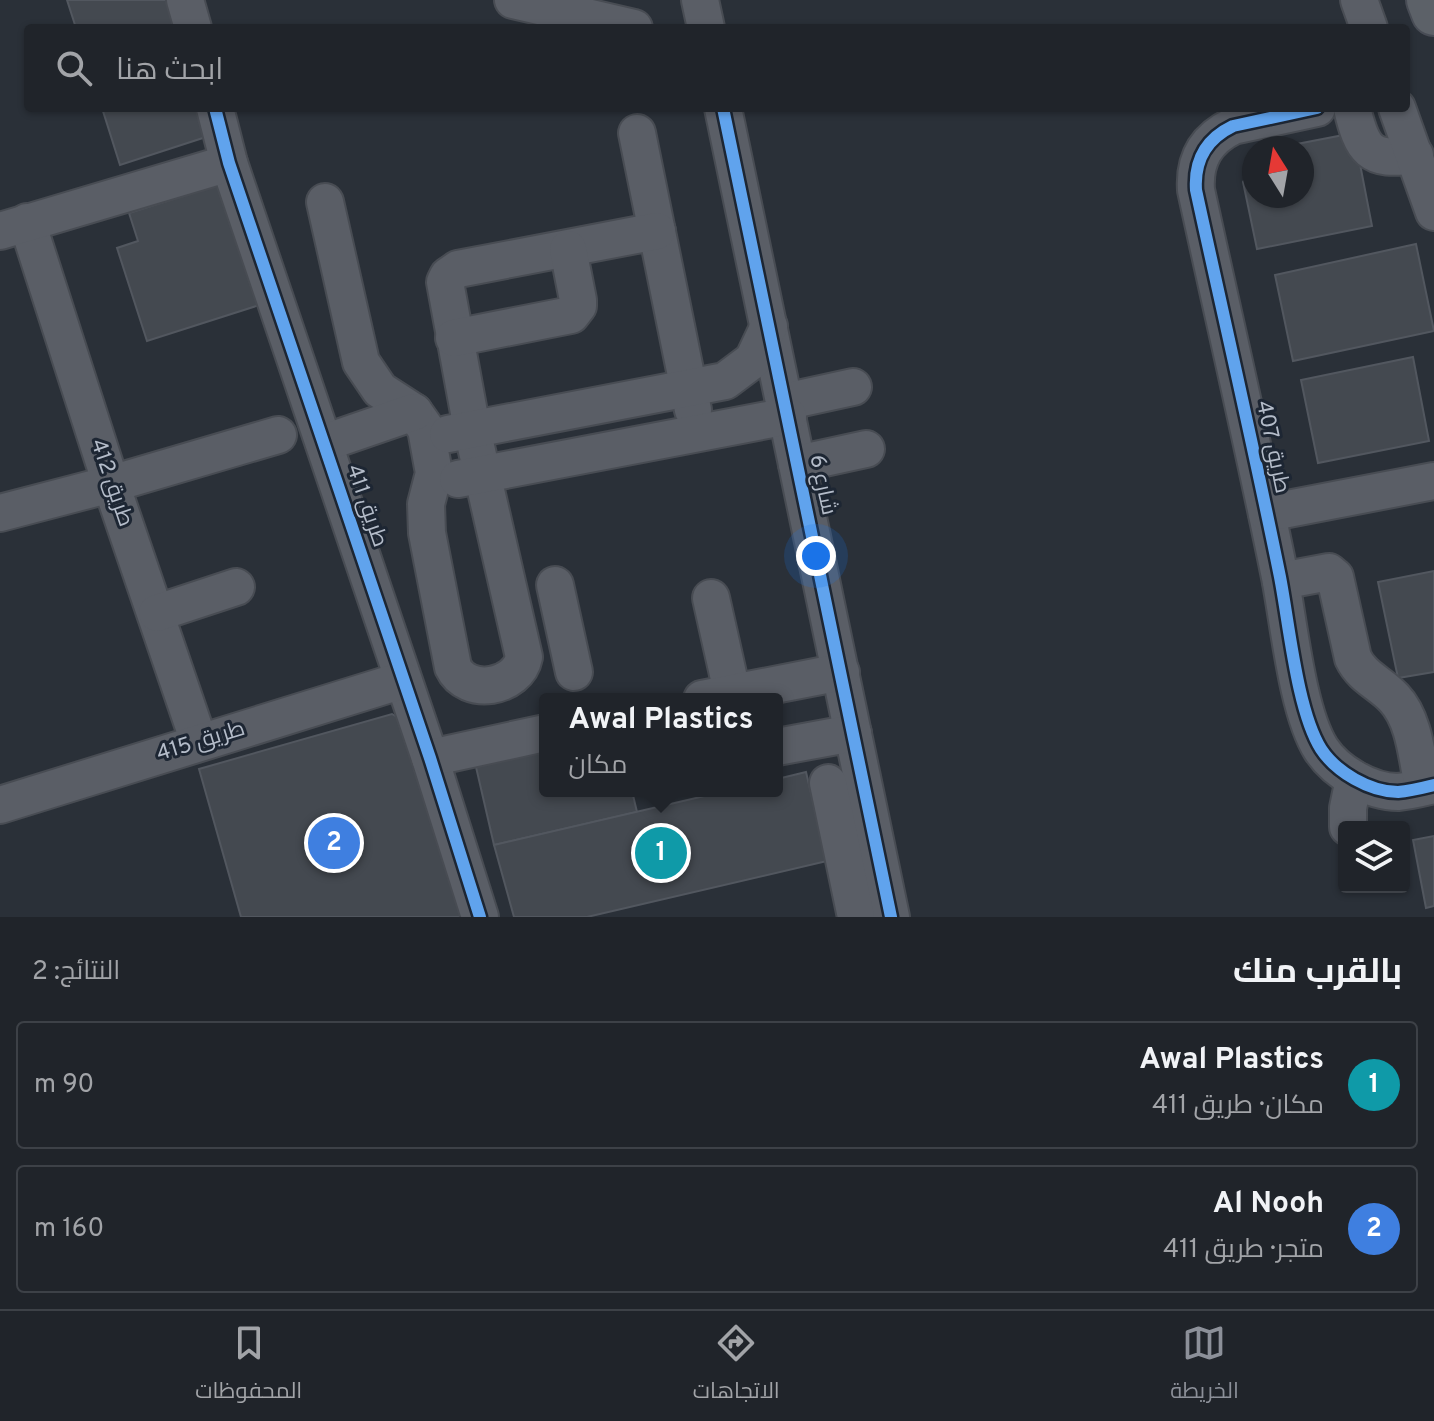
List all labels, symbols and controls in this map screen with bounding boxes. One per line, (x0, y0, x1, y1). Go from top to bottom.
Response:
search box (24, 24, 1410, 112)
icon: search (52, 46, 96, 90)
text: ابحث هنا (116, 53, 223, 90)
north arrow (1242, 136, 1314, 208)
street label: طريق 407 (1249, 398, 1295, 496)
street label: طريق 412 (83, 436, 139, 530)
street label: شارع 6 (802, 452, 842, 518)
street label: طريق 411 (339, 461, 393, 551)
your location (796, 536, 836, 576)
popup (539, 693, 783, 797)
text: Awal Plastics (569, 702, 753, 739)
street label: طريق 415 (154, 716, 248, 768)
text: مكان (569, 750, 627, 783)
pin: 2 (308, 813, 360, 873)
map controls (1338, 821, 1410, 893)
button: layers (1338, 821, 1410, 893)
pin: 1 (635, 823, 687, 883)
text: بالقرب منك (1233, 952, 1402, 995)
text: النتائج: 2 (32, 956, 120, 989)
text: Awal Plastics (1139, 1042, 1324, 1079)
text: 90 m (34, 1069, 94, 1102)
text: 1 (1369, 1069, 1379, 1102)
text: مكان · طريق 411 (1152, 1090, 1324, 1123)
text: Al Nooh (1213, 1186, 1324, 1223)
text: 160 m (34, 1213, 104, 1246)
text: 2 (1366, 1213, 1382, 1246)
text: متجر · طريق 411 (1163, 1234, 1324, 1267)
tab: المحفوظات (195, 1321, 302, 1411)
tab: الاتجاهات (693, 1321, 780, 1411)
tab: الخريطة (1170, 1321, 1239, 1411)

